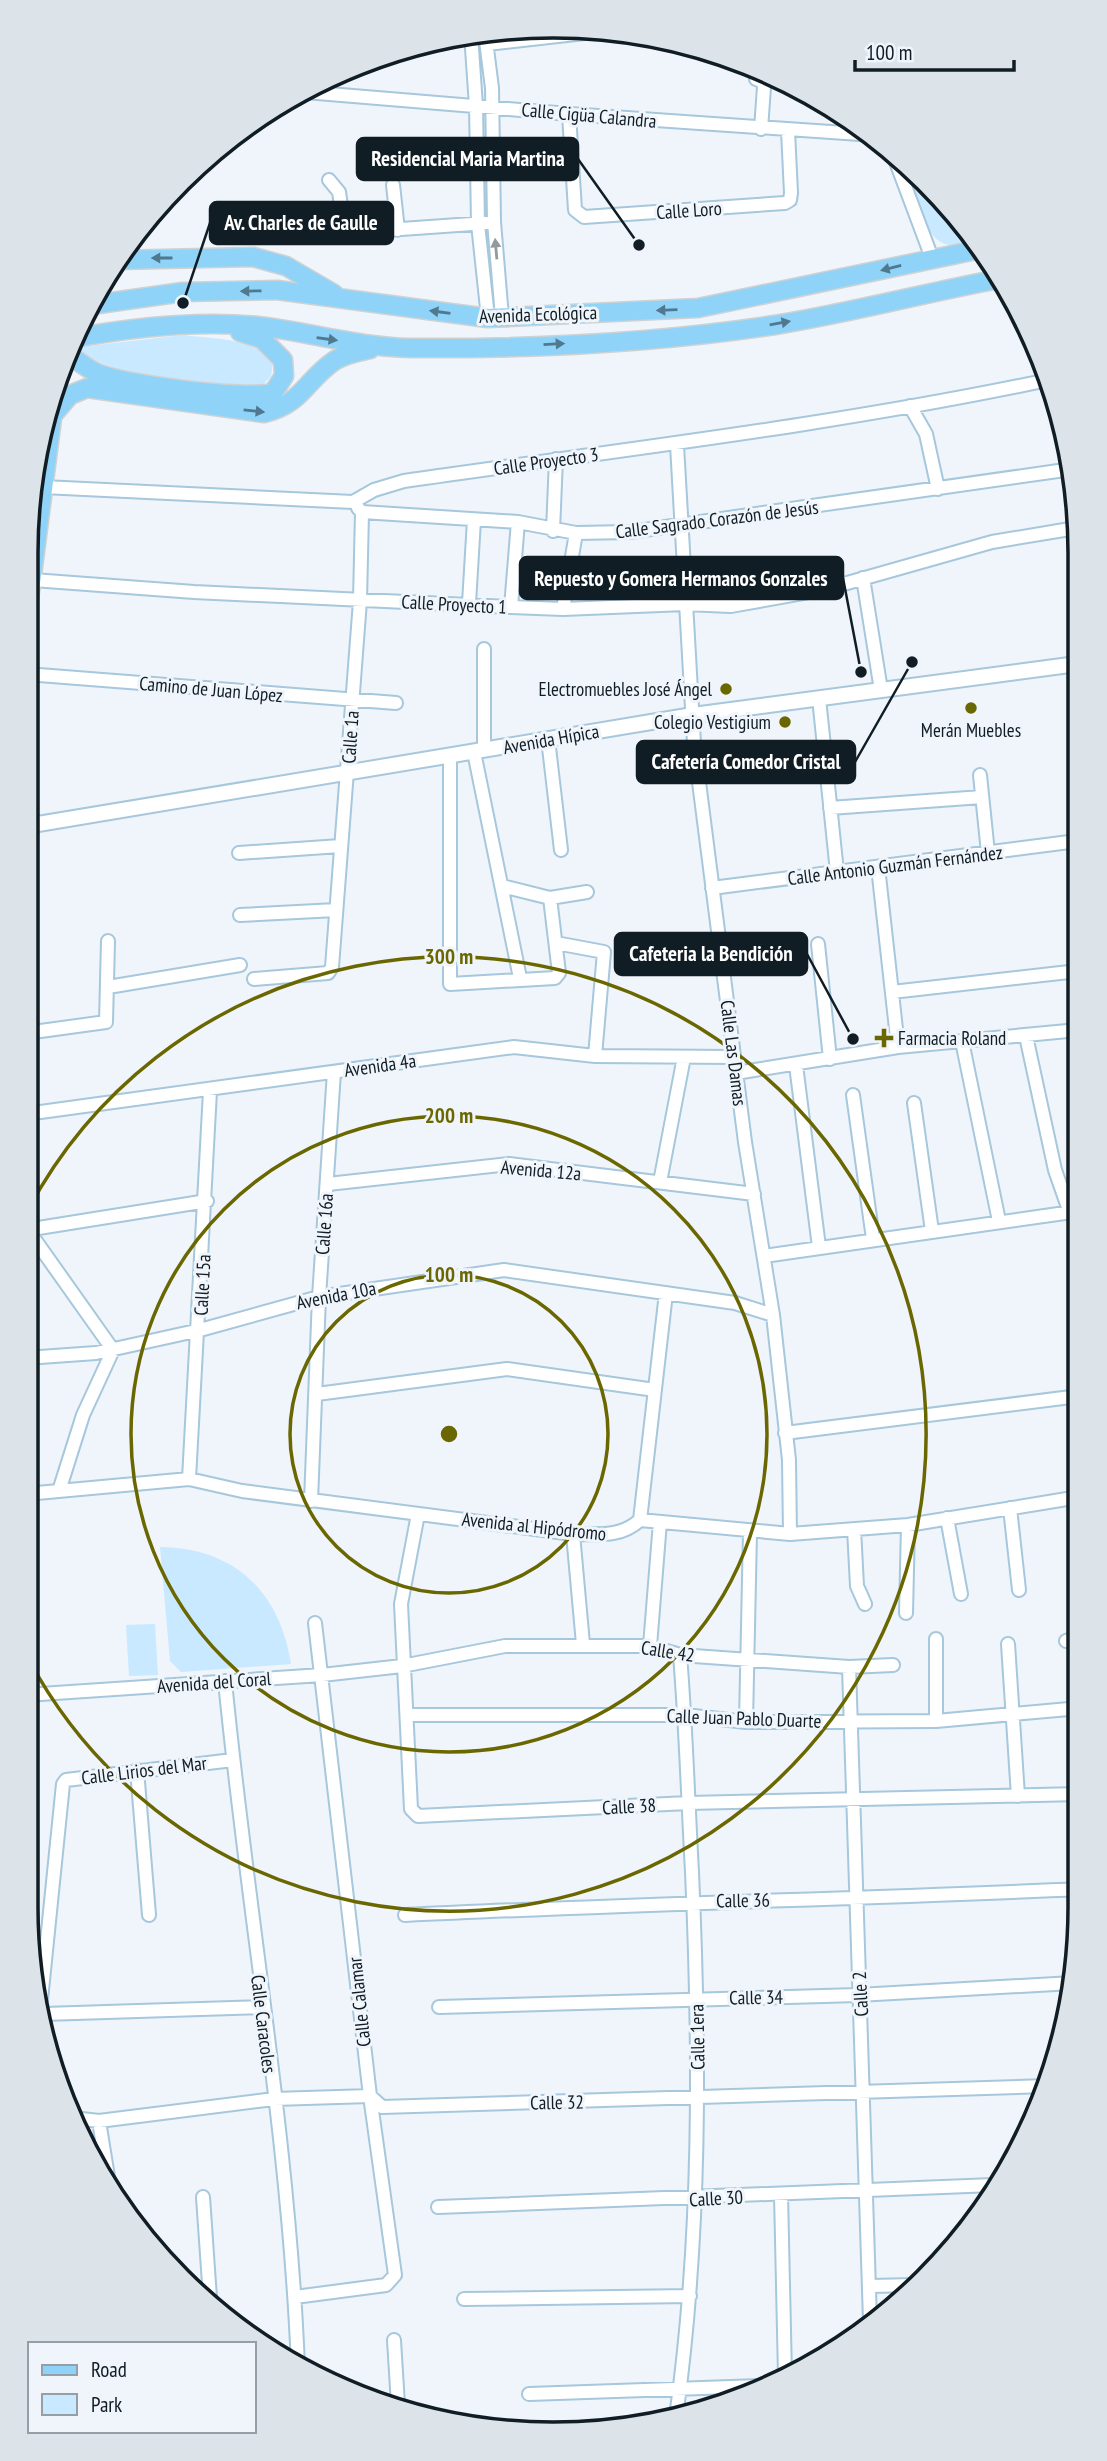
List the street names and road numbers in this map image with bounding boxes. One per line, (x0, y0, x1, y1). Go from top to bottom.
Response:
street label: Calle Cigüa Calandra (521, 97, 657, 133)
street label: Calle Loro (656, 196, 722, 224)
street label: Avenida Ecológica (479, 300, 597, 328)
street label: Calle Proyecto 3 (492, 442, 600, 480)
street label: Calle Sagrado Corazón de Jesús (614, 495, 820, 543)
street label: Calle Proyecto 1 (401, 589, 507, 619)
street label: Camino de Juan López (138, 671, 284, 707)
street label: Calle 1a (336, 710, 364, 764)
street label: Avenida Hípica (501, 719, 601, 759)
street label: Calle Antonio Guzmán Fernández (786, 840, 1004, 890)
street label: Calle Las Damas (716, 999, 752, 1107)
street label: Avenida 4a (343, 1048, 417, 1082)
street label: Avenida 12a (500, 1155, 582, 1185)
street label: Calle 16a (310, 1192, 338, 1256)
street label: Calle 15a (188, 1254, 216, 1316)
street label: Avenida 10a (294, 1276, 378, 1314)
street label: Avenida al Hipódromo (461, 1506, 607, 1546)
street label: Calle 42 (640, 1635, 696, 1667)
street label: Avenida del Coral (156, 1666, 272, 1698)
street label: Calle Juan Pablo Duarte (666, 1703, 822, 1733)
street label: Calle Lirios del Mar (80, 1750, 209, 1790)
street label: Calle 38 (601, 1793, 657, 1819)
street label: Calle 36 (716, 1888, 770, 1912)
street label: Calle Calamar (342, 1955, 376, 2048)
street label: Calle 2 (847, 1971, 873, 2017)
street label: Calle Caracoles (246, 1973, 282, 2075)
street label: Calle 34 (729, 1985, 784, 2009)
street label: Calle 1era (684, 2004, 710, 2070)
street label: Calle 32 (530, 2090, 584, 2114)
street label: Calle 30 (688, 2185, 744, 2211)

